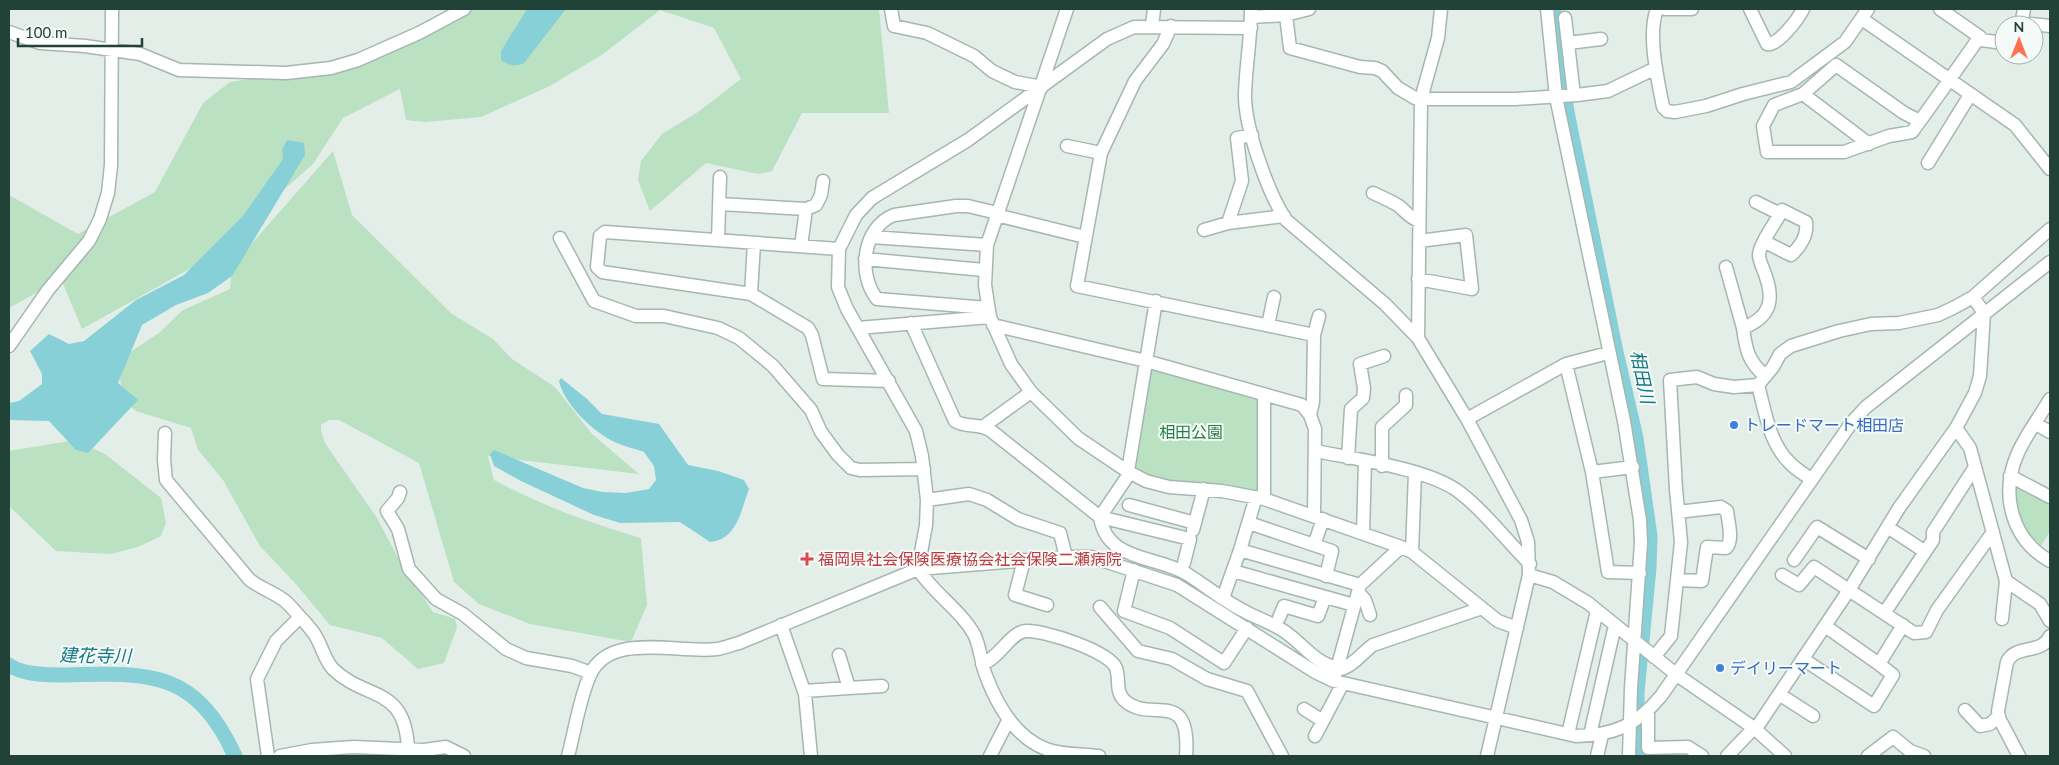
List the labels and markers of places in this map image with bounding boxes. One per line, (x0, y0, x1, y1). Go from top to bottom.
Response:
place label: トレードマート相田店 (1744, 415, 1904, 434)
marker: トレードマート相田店 (1728, 419, 1740, 431)
place label: 福岡県社会保険医療協会社会保険二瀬病院 (818, 549, 1122, 568)
marker: 福岡県社会保険医療協会社会保険二瀬病院 (800, 552, 814, 566)
place label: デイリーマート (1730, 658, 1842, 677)
marker: デイリーマート (1714, 662, 1726, 674)

